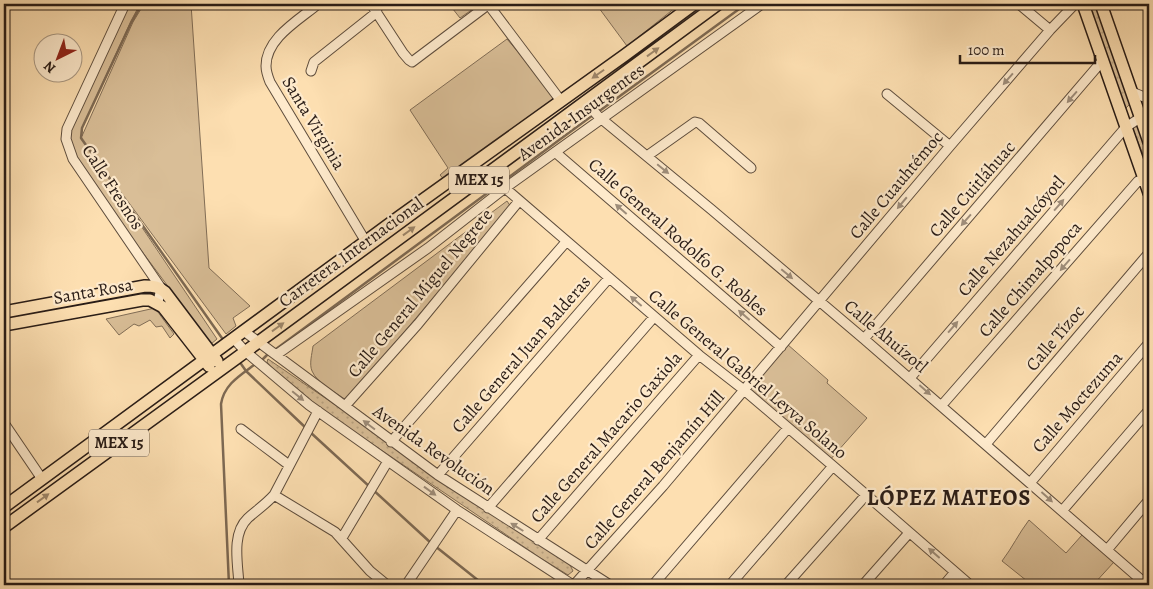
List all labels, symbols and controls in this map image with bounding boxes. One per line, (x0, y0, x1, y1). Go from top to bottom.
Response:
north arrow (32, 32, 82, 82)
scale bar (960, 32, 1096, 64)
text: 100 m (968, 40, 1005, 60)
one-way arrow (646, 46, 659, 57)
text: N (39, 57, 60, 78)
street label: Avenida Insurgentes (512, 58, 649, 167)
one-way arrow (592, 69, 605, 79)
street label: Santa Virginia (277, 72, 352, 175)
one-way arrow (1002, 73, 1013, 86)
one-way arrow (1066, 90, 1077, 103)
street label: Calle Cuauhtémoc (844, 126, 948, 244)
street label: Calle Cuitláhuac (923, 136, 1021, 242)
street label: Calle Fresnos (77, 140, 149, 234)
street label: Calle General Rodolfo G. Robles (583, 152, 773, 322)
one-way arrow (656, 164, 669, 175)
road number: MEX 15 (449, 166, 509, 194)
street label: Calle Nezahualcóyotl (952, 170, 1071, 301)
street label: Carretera Internacional (274, 191, 429, 313)
one-way arrow (897, 196, 908, 209)
one-way arrow (1054, 198, 1065, 211)
street label: Calle General Miguel Negrete (342, 203, 498, 383)
one-way arrow (615, 204, 628, 215)
one-way arrow (960, 214, 972, 226)
street label: Calle Chimalpopoca (973, 215, 1088, 342)
one-way arrow (402, 226, 416, 236)
one-way arrow (1059, 258, 1071, 270)
one-way arrow (781, 269, 794, 280)
street label: Calle General Juan Balderas (446, 270, 596, 438)
street label: Santa Rosa (51, 272, 135, 310)
street label: Calle General Gabriel Leyva Solano (643, 284, 853, 464)
street label: Calle Ahuízotl (839, 294, 933, 378)
one-way arrow (630, 296, 643, 307)
street label: Calle Tízoc (1020, 300, 1090, 376)
one-way arrow (738, 310, 751, 321)
one-way arrow (271, 322, 285, 332)
one-way arrow (947, 322, 959, 334)
street label: Calle General Macario Gaxiola (525, 346, 688, 528)
street label: Calle Moctezuma (1026, 346, 1128, 458)
street label: Calle General Benjamín Hill (578, 385, 730, 554)
one-way arrow (918, 385, 931, 396)
one-way arrow (291, 391, 304, 402)
street label: Avenida Revolución (368, 398, 500, 501)
one-way arrow (363, 419, 376, 430)
road number: MEX 15 (89, 429, 149, 456)
district label: LÓPEZ MATEOS (867, 483, 1031, 513)
one-way arrow (423, 486, 437, 496)
one-way arrow (1040, 492, 1053, 503)
one-way arrow (36, 493, 49, 504)
one-way arrow (511, 522, 524, 531)
one-way arrow (927, 548, 940, 559)

